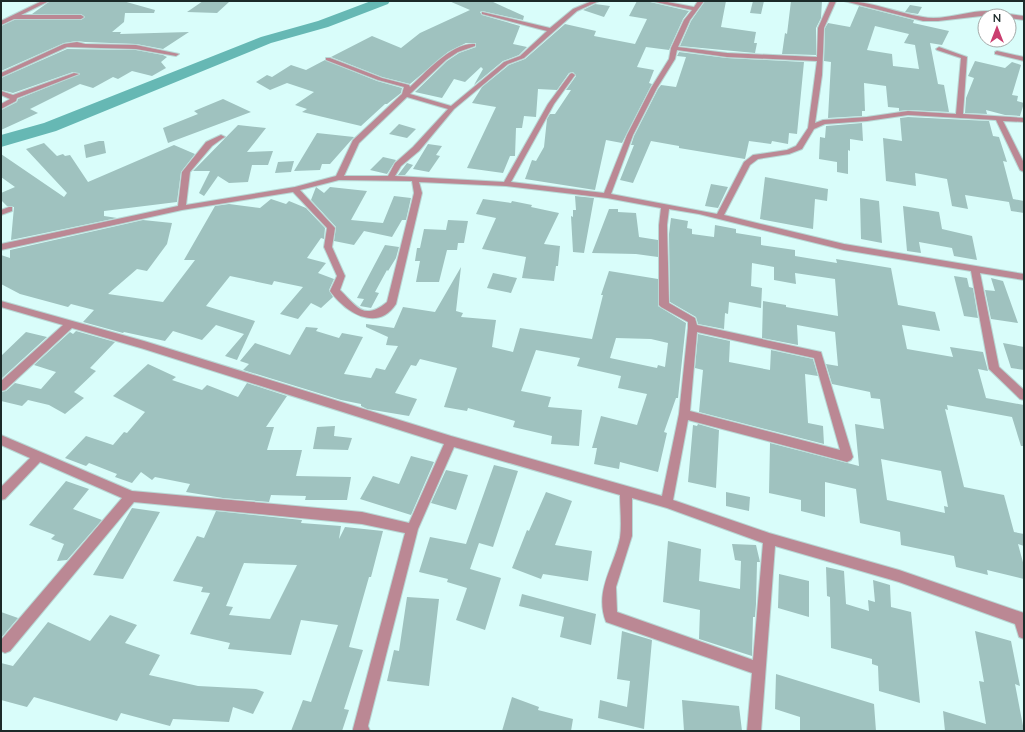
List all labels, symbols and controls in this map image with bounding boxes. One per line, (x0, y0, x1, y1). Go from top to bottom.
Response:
north arrow (977, 8, 1017, 48)
text: N (993, 11, 1001, 24)

